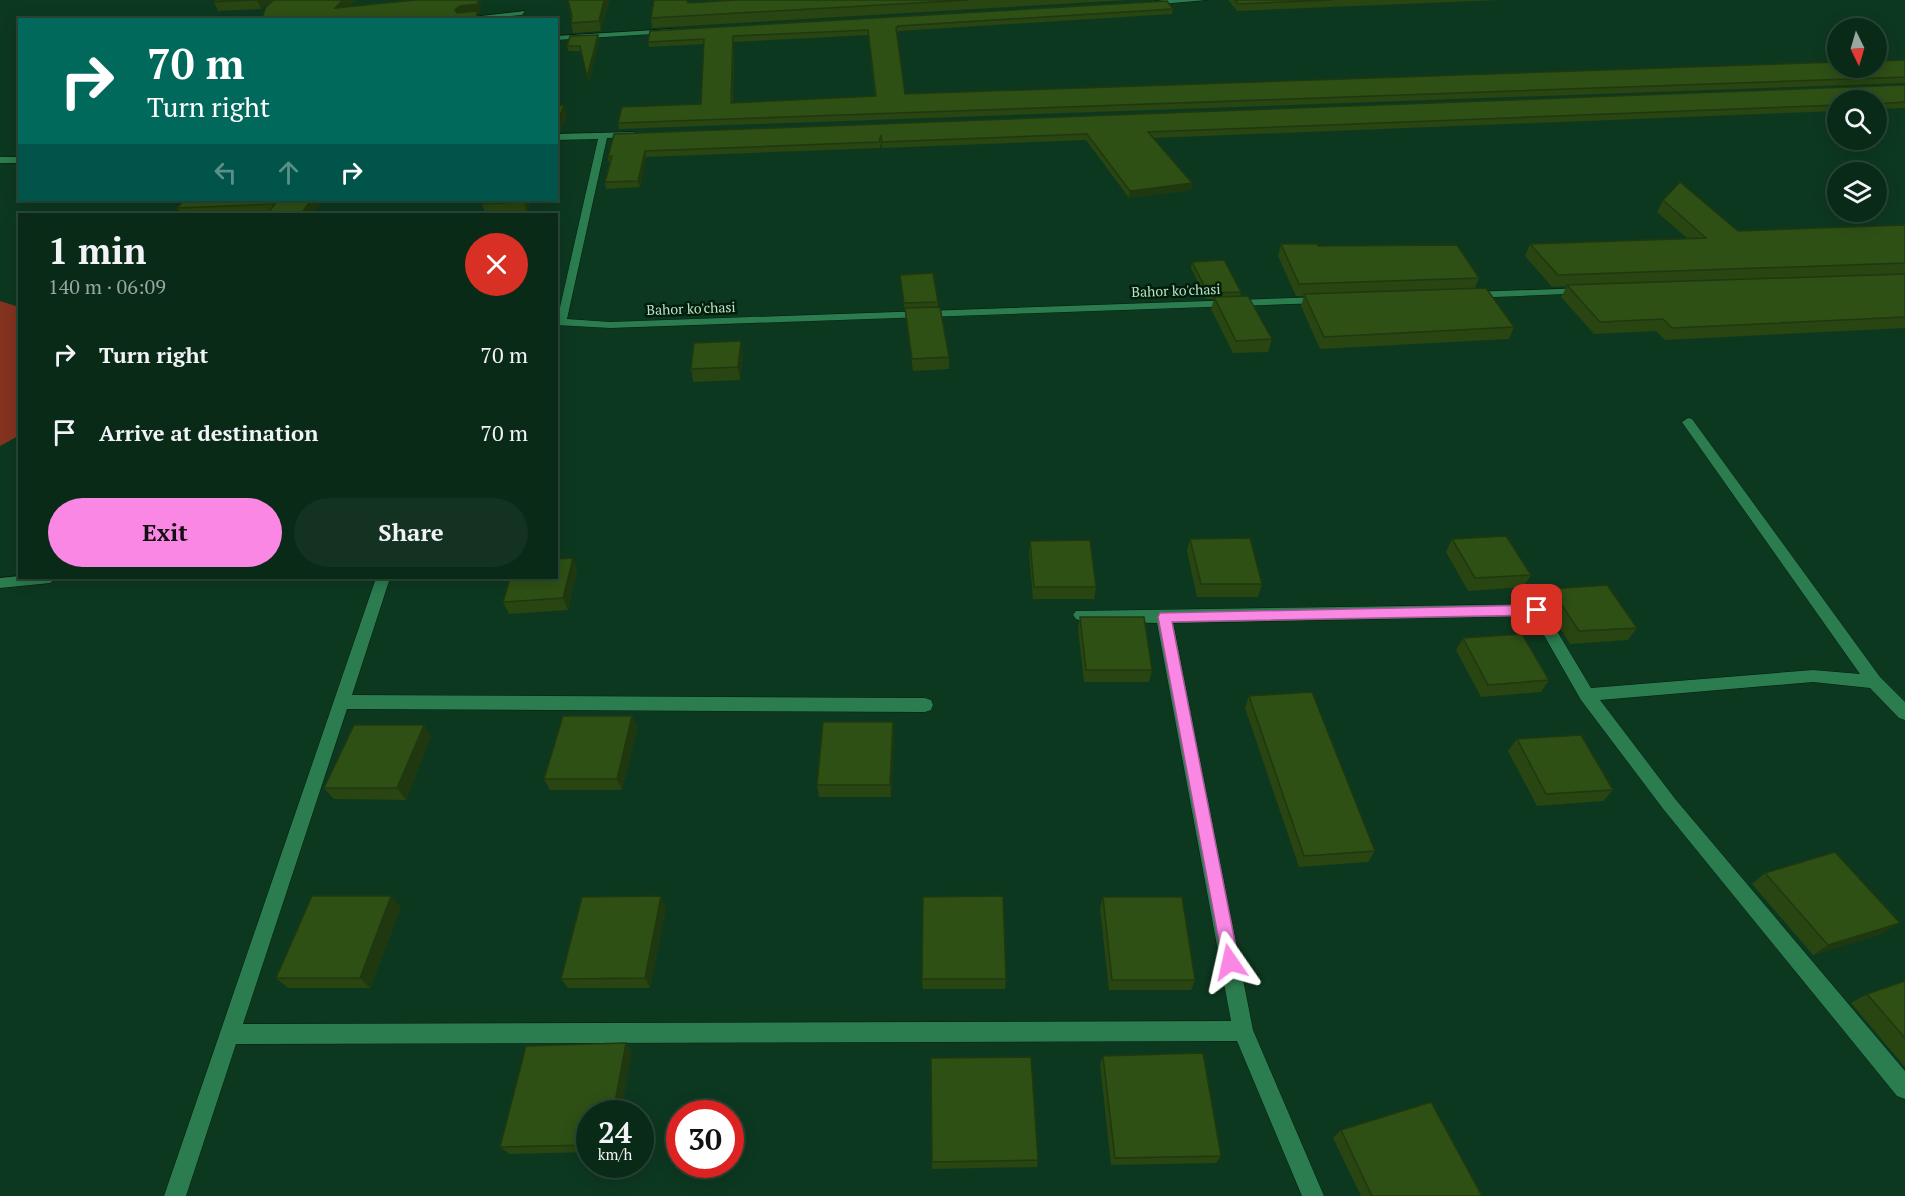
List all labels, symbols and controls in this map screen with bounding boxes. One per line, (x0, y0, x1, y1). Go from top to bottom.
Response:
north arrow (1827, 18, 1887, 78)
map controls (1827, 18, 1887, 222)
text: 70 m (147, 35, 245, 91)
icon: right (48, 42, 126, 120)
text: Turn right (147, 89, 270, 125)
button: search (1827, 90, 1887, 150)
icon: left (209, 156, 242, 189)
icon: ahead (272, 156, 305, 189)
icon: right (335, 156, 368, 189)
button: layers (1827, 162, 1887, 222)
text: 1 min (48, 227, 146, 274)
button: close (465, 233, 528, 296)
text: 140 m · 06:09 (48, 273, 166, 300)
street label: Bahor ko'chasi (1131, 279, 1221, 301)
street label: Bahor ko'chasi (646, 297, 736, 319)
icon: right (48, 338, 81, 371)
text: Turn right (99, 340, 208, 369)
text: 70 m (480, 340, 528, 369)
icon: arrive (48, 416, 81, 449)
text: Arrive at destination (99, 418, 318, 447)
text: 70 m (480, 418, 528, 447)
button: Exit (48, 498, 282, 567)
button: Share (294, 498, 528, 567)
pin (1511, 584, 1562, 635)
icon: arrive (1520, 593, 1553, 626)
position arrow (1198, 930, 1262, 994)
speed limit sign: 30 (666, 1100, 744, 1178)
text: 24 (598, 1112, 632, 1152)
text: km/h (598, 1144, 632, 1164)

